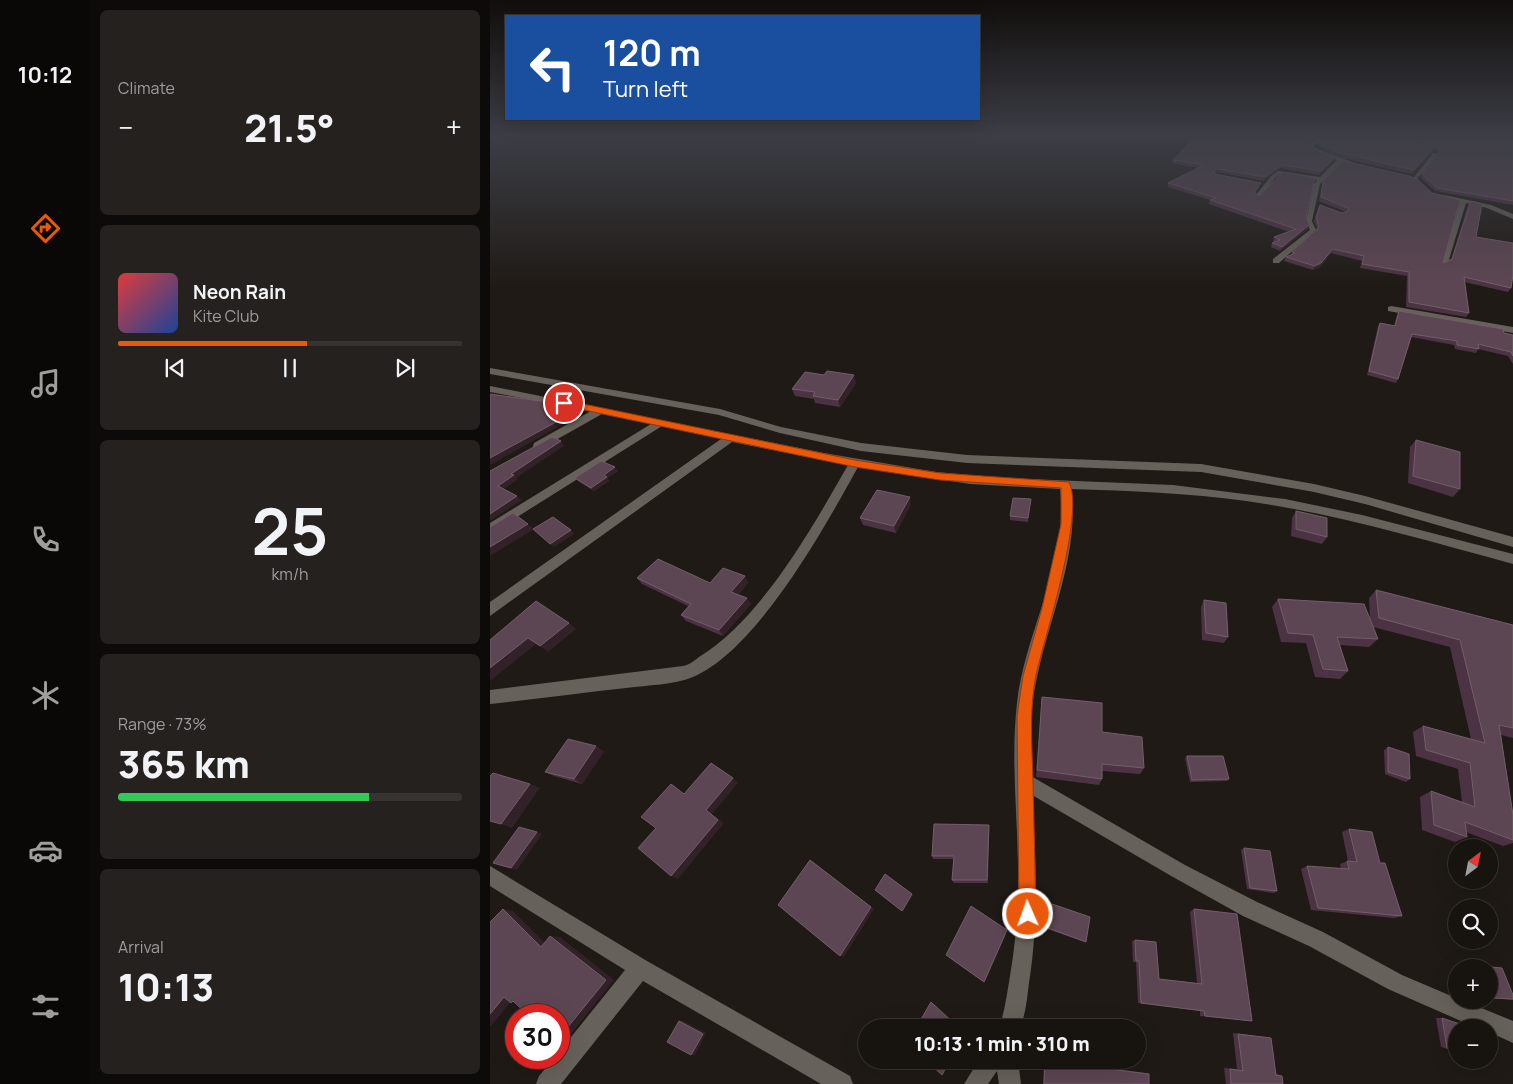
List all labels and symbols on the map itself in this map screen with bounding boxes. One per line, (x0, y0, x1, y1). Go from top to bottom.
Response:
pin (543, 382, 585, 424)
north arrow (1448, 839, 1498, 889)
position arrow (1001, 887, 1053, 939)
speed limit sign: 30 (505, 1004, 570, 1069)

